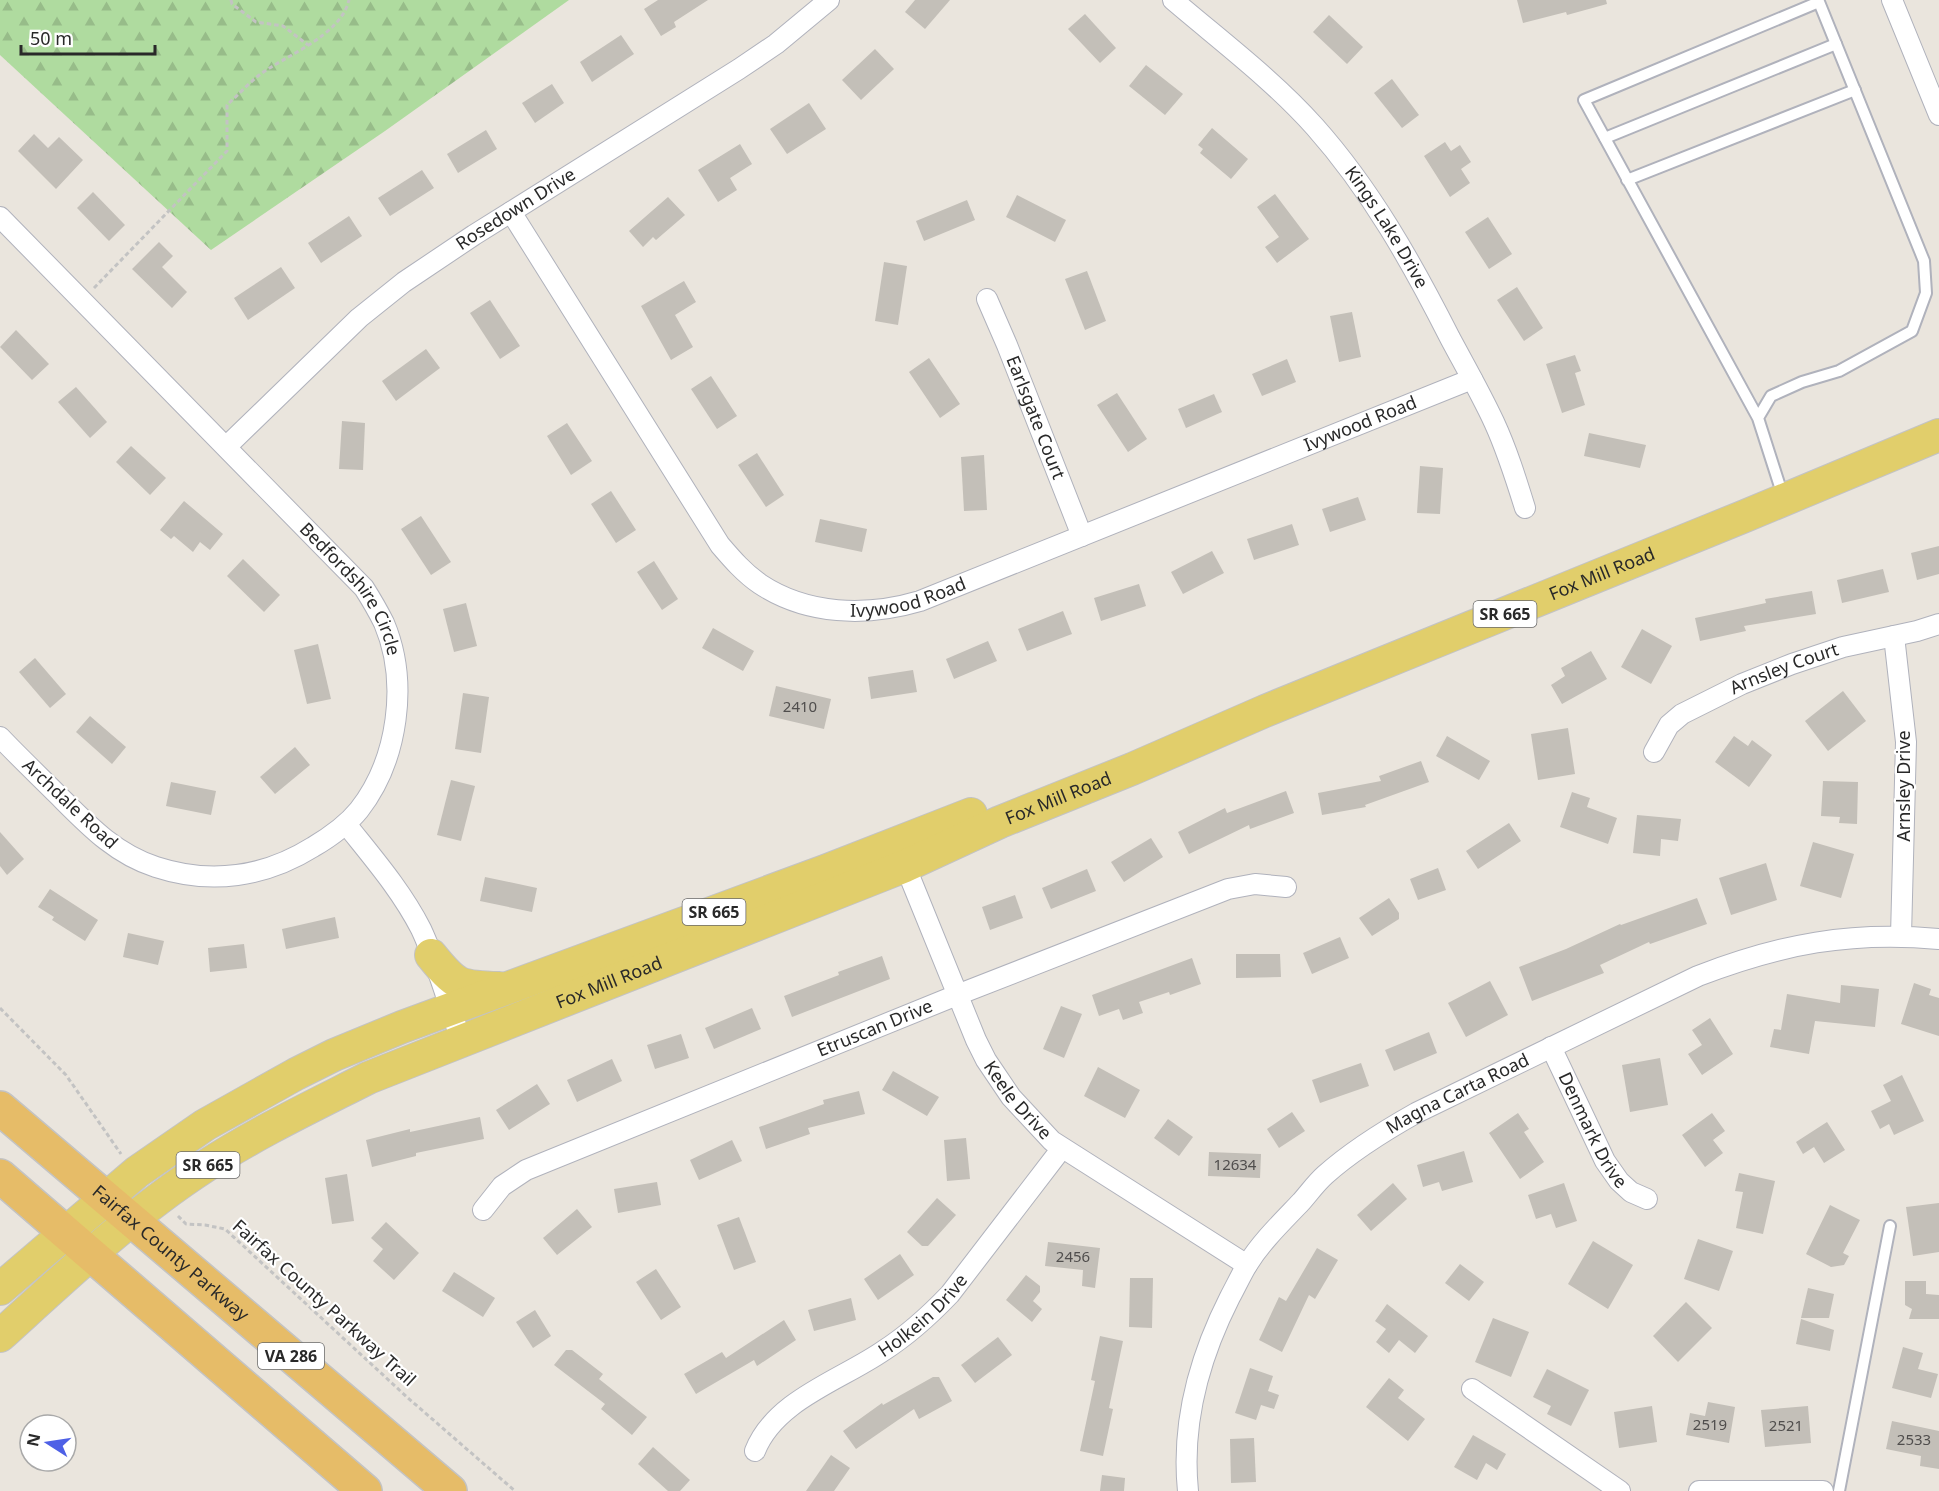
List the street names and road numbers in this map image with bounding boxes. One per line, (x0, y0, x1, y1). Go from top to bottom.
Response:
street label: Kings Lake Drive (1340, 161, 1435, 292)
street label: Rosedown Drive (451, 162, 580, 255)
street label: Earlsgate Court (1001, 352, 1072, 483)
street label: Ivywood Road (1300, 390, 1420, 456)
street label: Bedfordshire Circle (295, 517, 406, 657)
street label: Fox Mill Road (1545, 541, 1658, 605)
street label: Ivywood Road (850, 571, 969, 622)
road number: SR 665 (1474, 601, 1537, 627)
street label: Arnsley Court (1725, 636, 1842, 699)
street label: Arnsley Drive (1891, 730, 1915, 842)
street label: Archdale Road (18, 753, 124, 854)
street label: Fox Mill Road (1002, 766, 1115, 830)
road number: SR 665 (682, 899, 746, 925)
street label: Fox Mill Road (552, 950, 665, 1014)
street label: Etruscan Drive (813, 993, 936, 1062)
street label: Magna Carta Road (1381, 1047, 1533, 1139)
street label: Keele Drive (979, 1056, 1058, 1144)
street label: Denmark Drive (1554, 1068, 1632, 1193)
road number: SR 665 (176, 1152, 240, 1178)
street label: Fairfax County Parkway (88, 1179, 255, 1326)
street label: Fairfax County Parkway Trail (228, 1214, 421, 1391)
street label: Holkein Drive (873, 1269, 972, 1362)
road number: VA 286 (258, 1343, 324, 1369)

